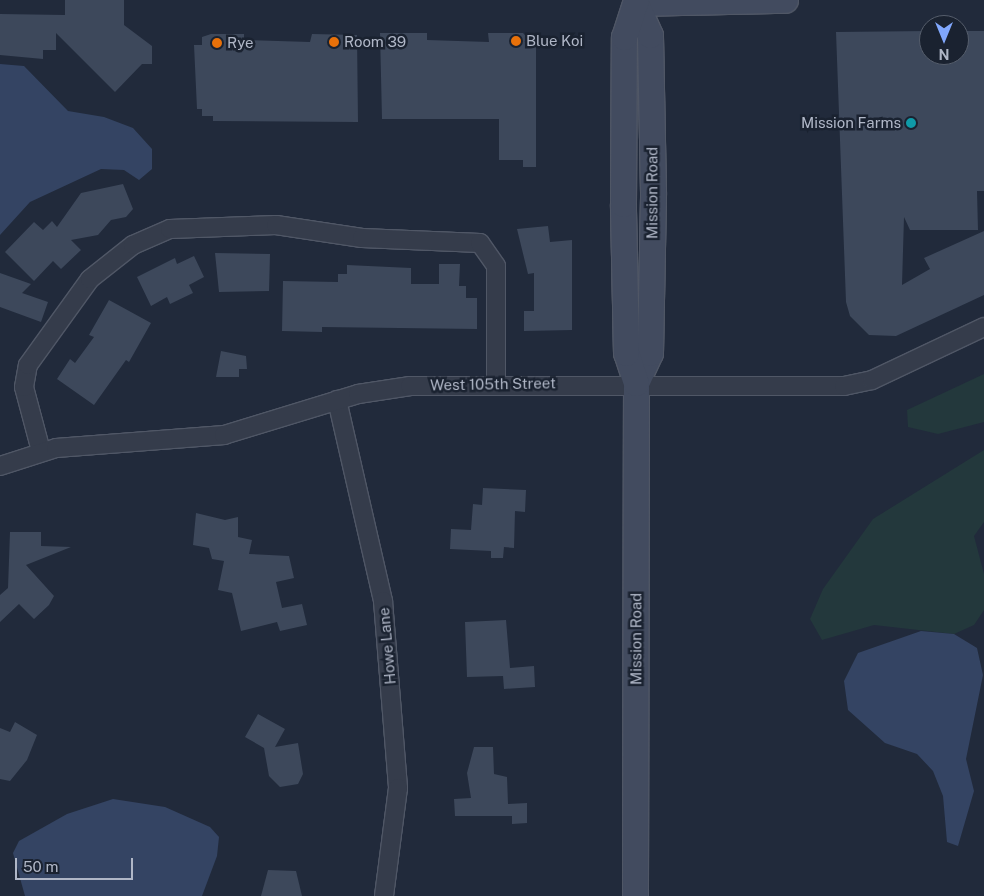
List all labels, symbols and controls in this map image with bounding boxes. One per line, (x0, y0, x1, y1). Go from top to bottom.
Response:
north arrow (919, 15, 969, 65)
place label: Blue Koi (526, 32, 583, 50)
place label: Room 39 (344, 33, 406, 51)
place label: Rye (227, 34, 254, 52)
marker: Blue Koi (510, 35, 522, 47)
marker: Room 39 (328, 36, 340, 48)
marker: Rye (211, 37, 223, 49)
text: N (939, 46, 949, 62)
place label: Mission Farms (801, 114, 901, 132)
marker: Mission Farms (905, 117, 917, 129)
street label: Mission Road (643, 147, 661, 239)
street label: West 105th Street (430, 374, 556, 394)
street label: Mission Road (627, 593, 645, 685)
street label: Howe Lane (375, 607, 399, 685)
scale bar (18, 848, 135, 880)
text: 50 m (23, 858, 58, 875)

